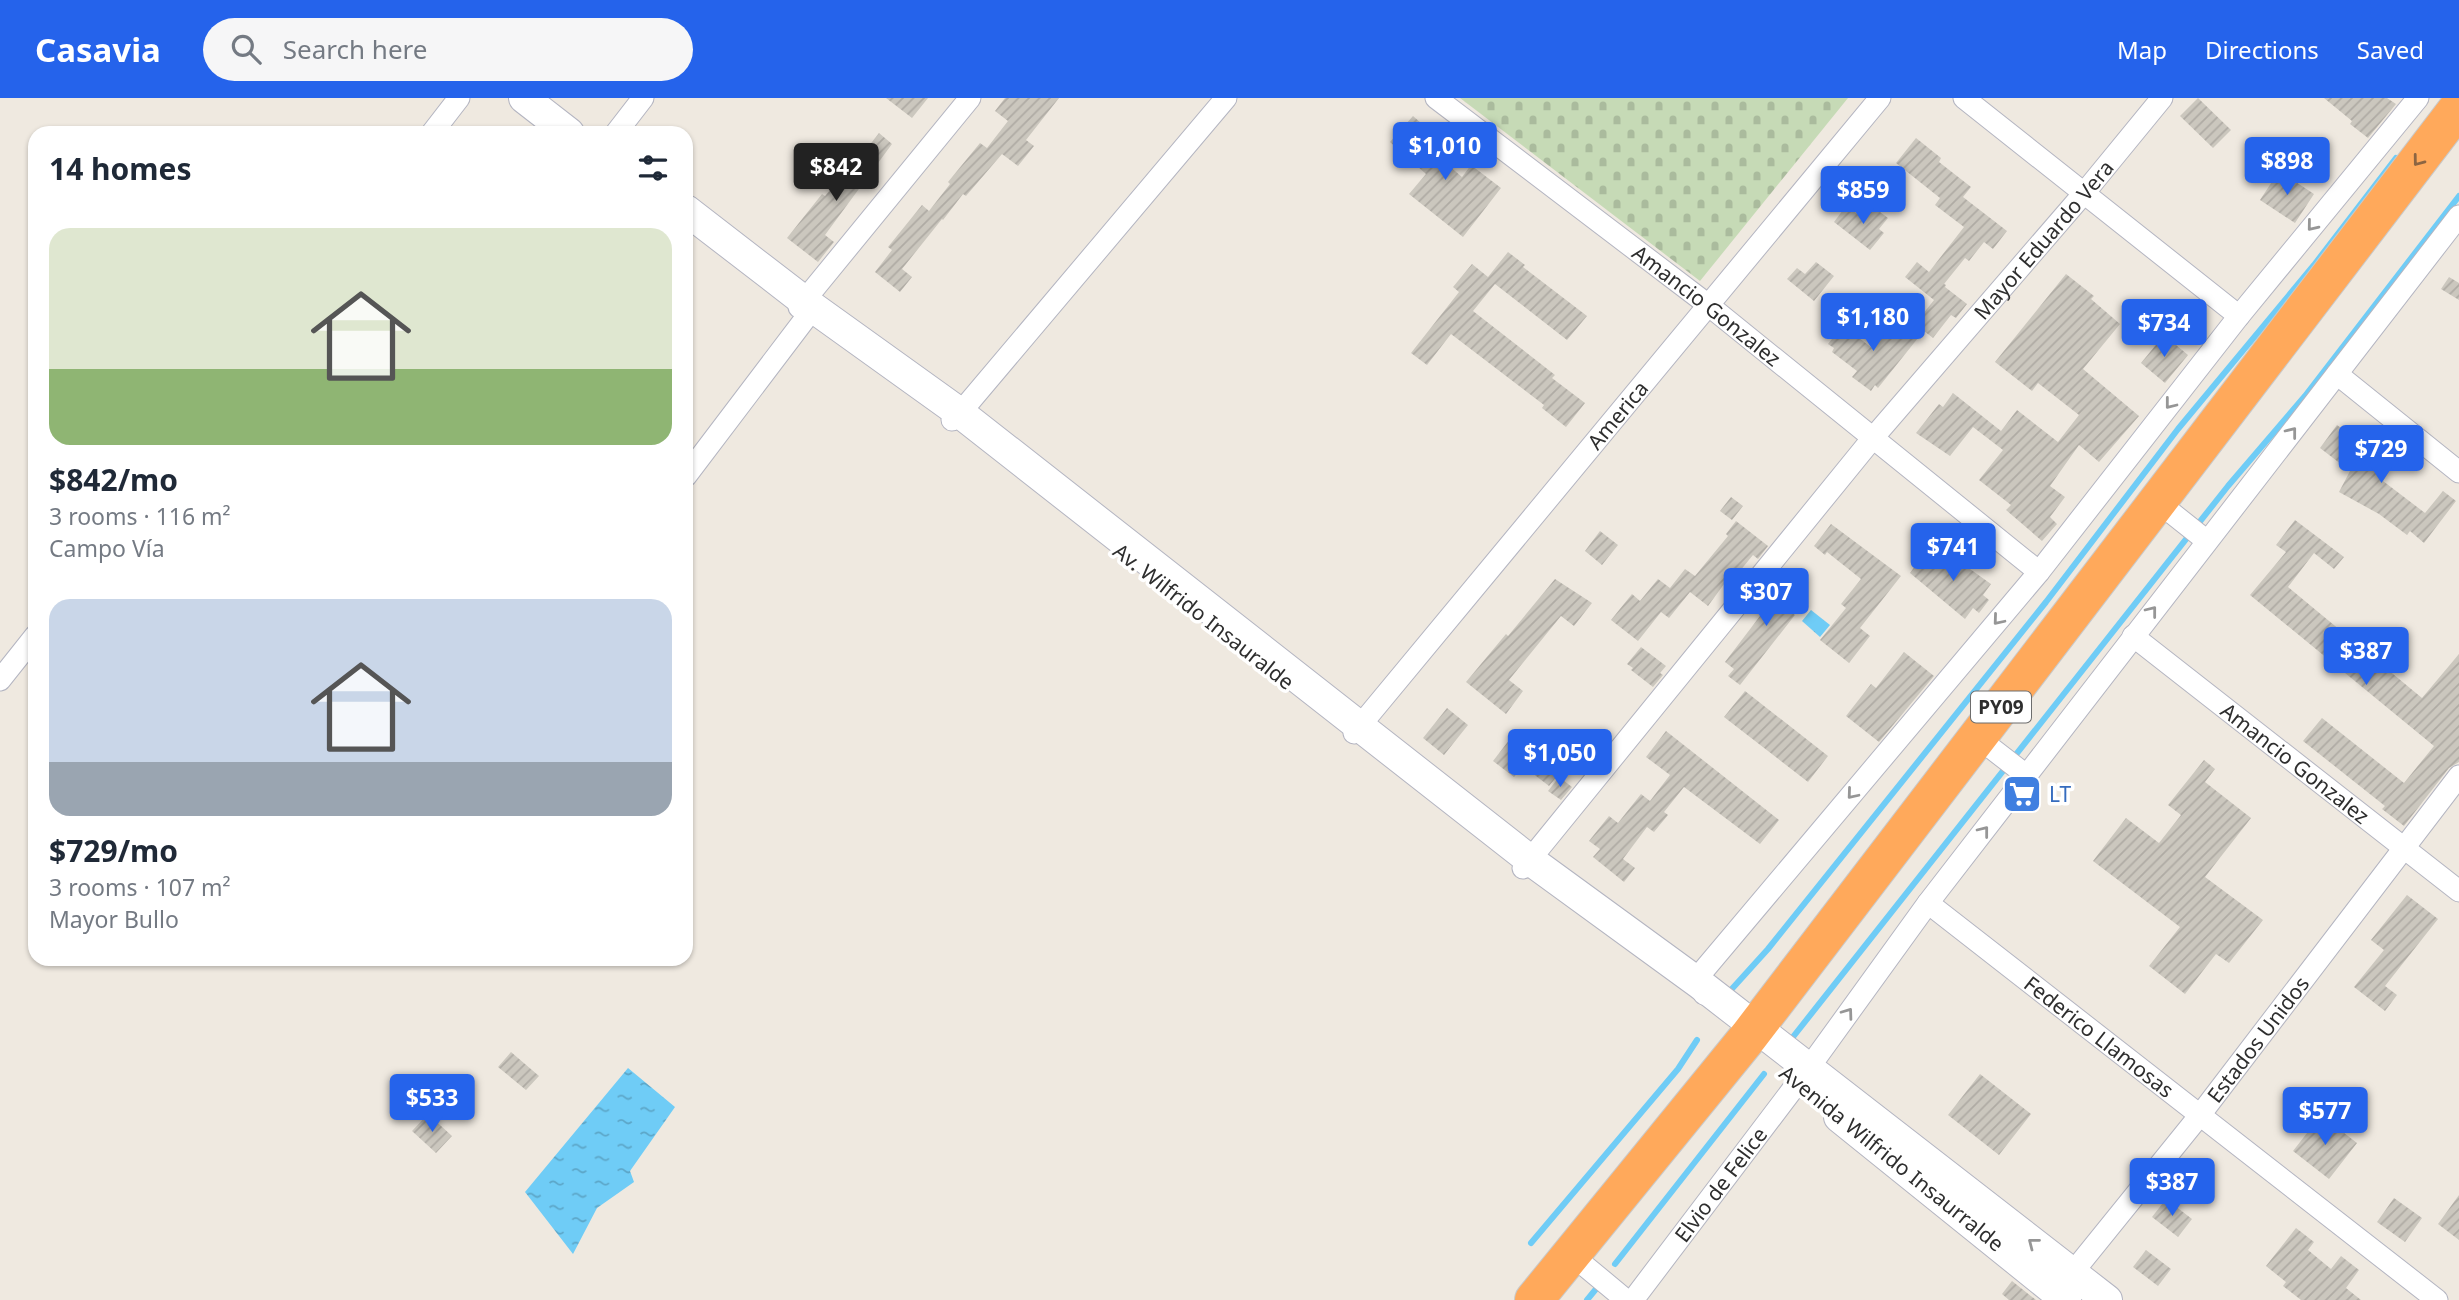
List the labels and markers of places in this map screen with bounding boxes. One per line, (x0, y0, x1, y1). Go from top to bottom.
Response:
pin: $1,010 (1388, 122, 1502, 182)
pin: $898 (2246, 138, 2328, 197)
pin: $842 (795, 144, 877, 203)
pin: $859 (1822, 166, 1904, 226)
pin: $1,180 (1816, 294, 1930, 353)
pin: $734 (2123, 300, 2205, 359)
pin: $729 (2340, 426, 2422, 485)
pin: $741 (1912, 524, 1994, 583)
pin: $307 (1725, 568, 1807, 628)
pin: $387 (2325, 628, 2407, 687)
pin: $1,050 (1503, 730, 1617, 789)
supermarket icon: LT (2001, 773, 2043, 815)
place label: LT (2049, 780, 2072, 808)
pin: $533 (391, 1074, 473, 1134)
pin: $577 (2284, 1088, 2366, 1147)
pin: $387 (2131, 1158, 2213, 1218)

